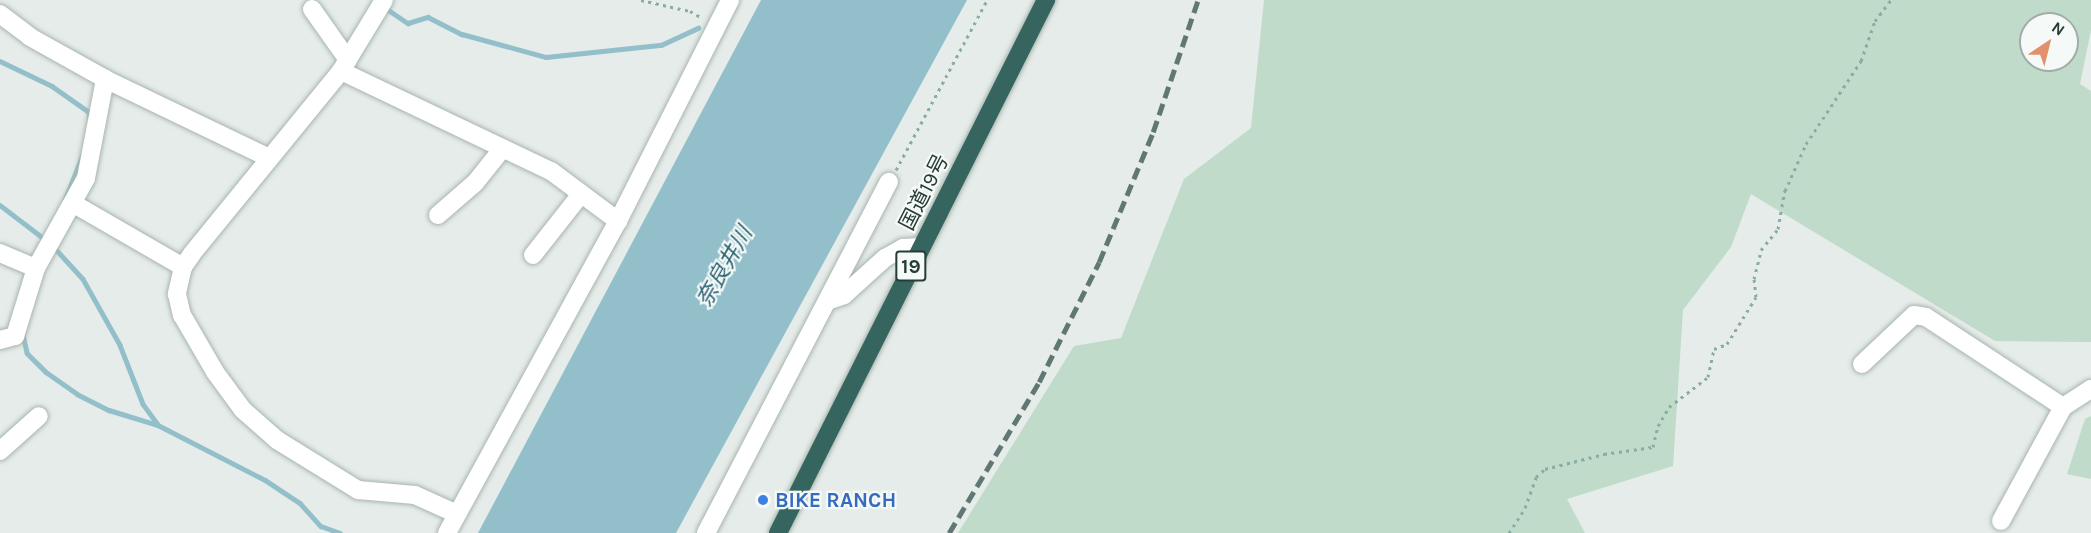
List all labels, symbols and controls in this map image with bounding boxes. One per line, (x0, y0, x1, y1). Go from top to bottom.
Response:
north arrow (2019, 12, 2079, 72)
text: N (2048, 17, 2069, 40)
street label: 国道19号 (894, 150, 954, 234)
water label: 奈良井川 (692, 222, 758, 312)
road number: 19 (894, 249, 928, 283)
place label: BIKE RANCH (775, 487, 896, 513)
marker: BIKE RANCH (756, 493, 770, 507)

